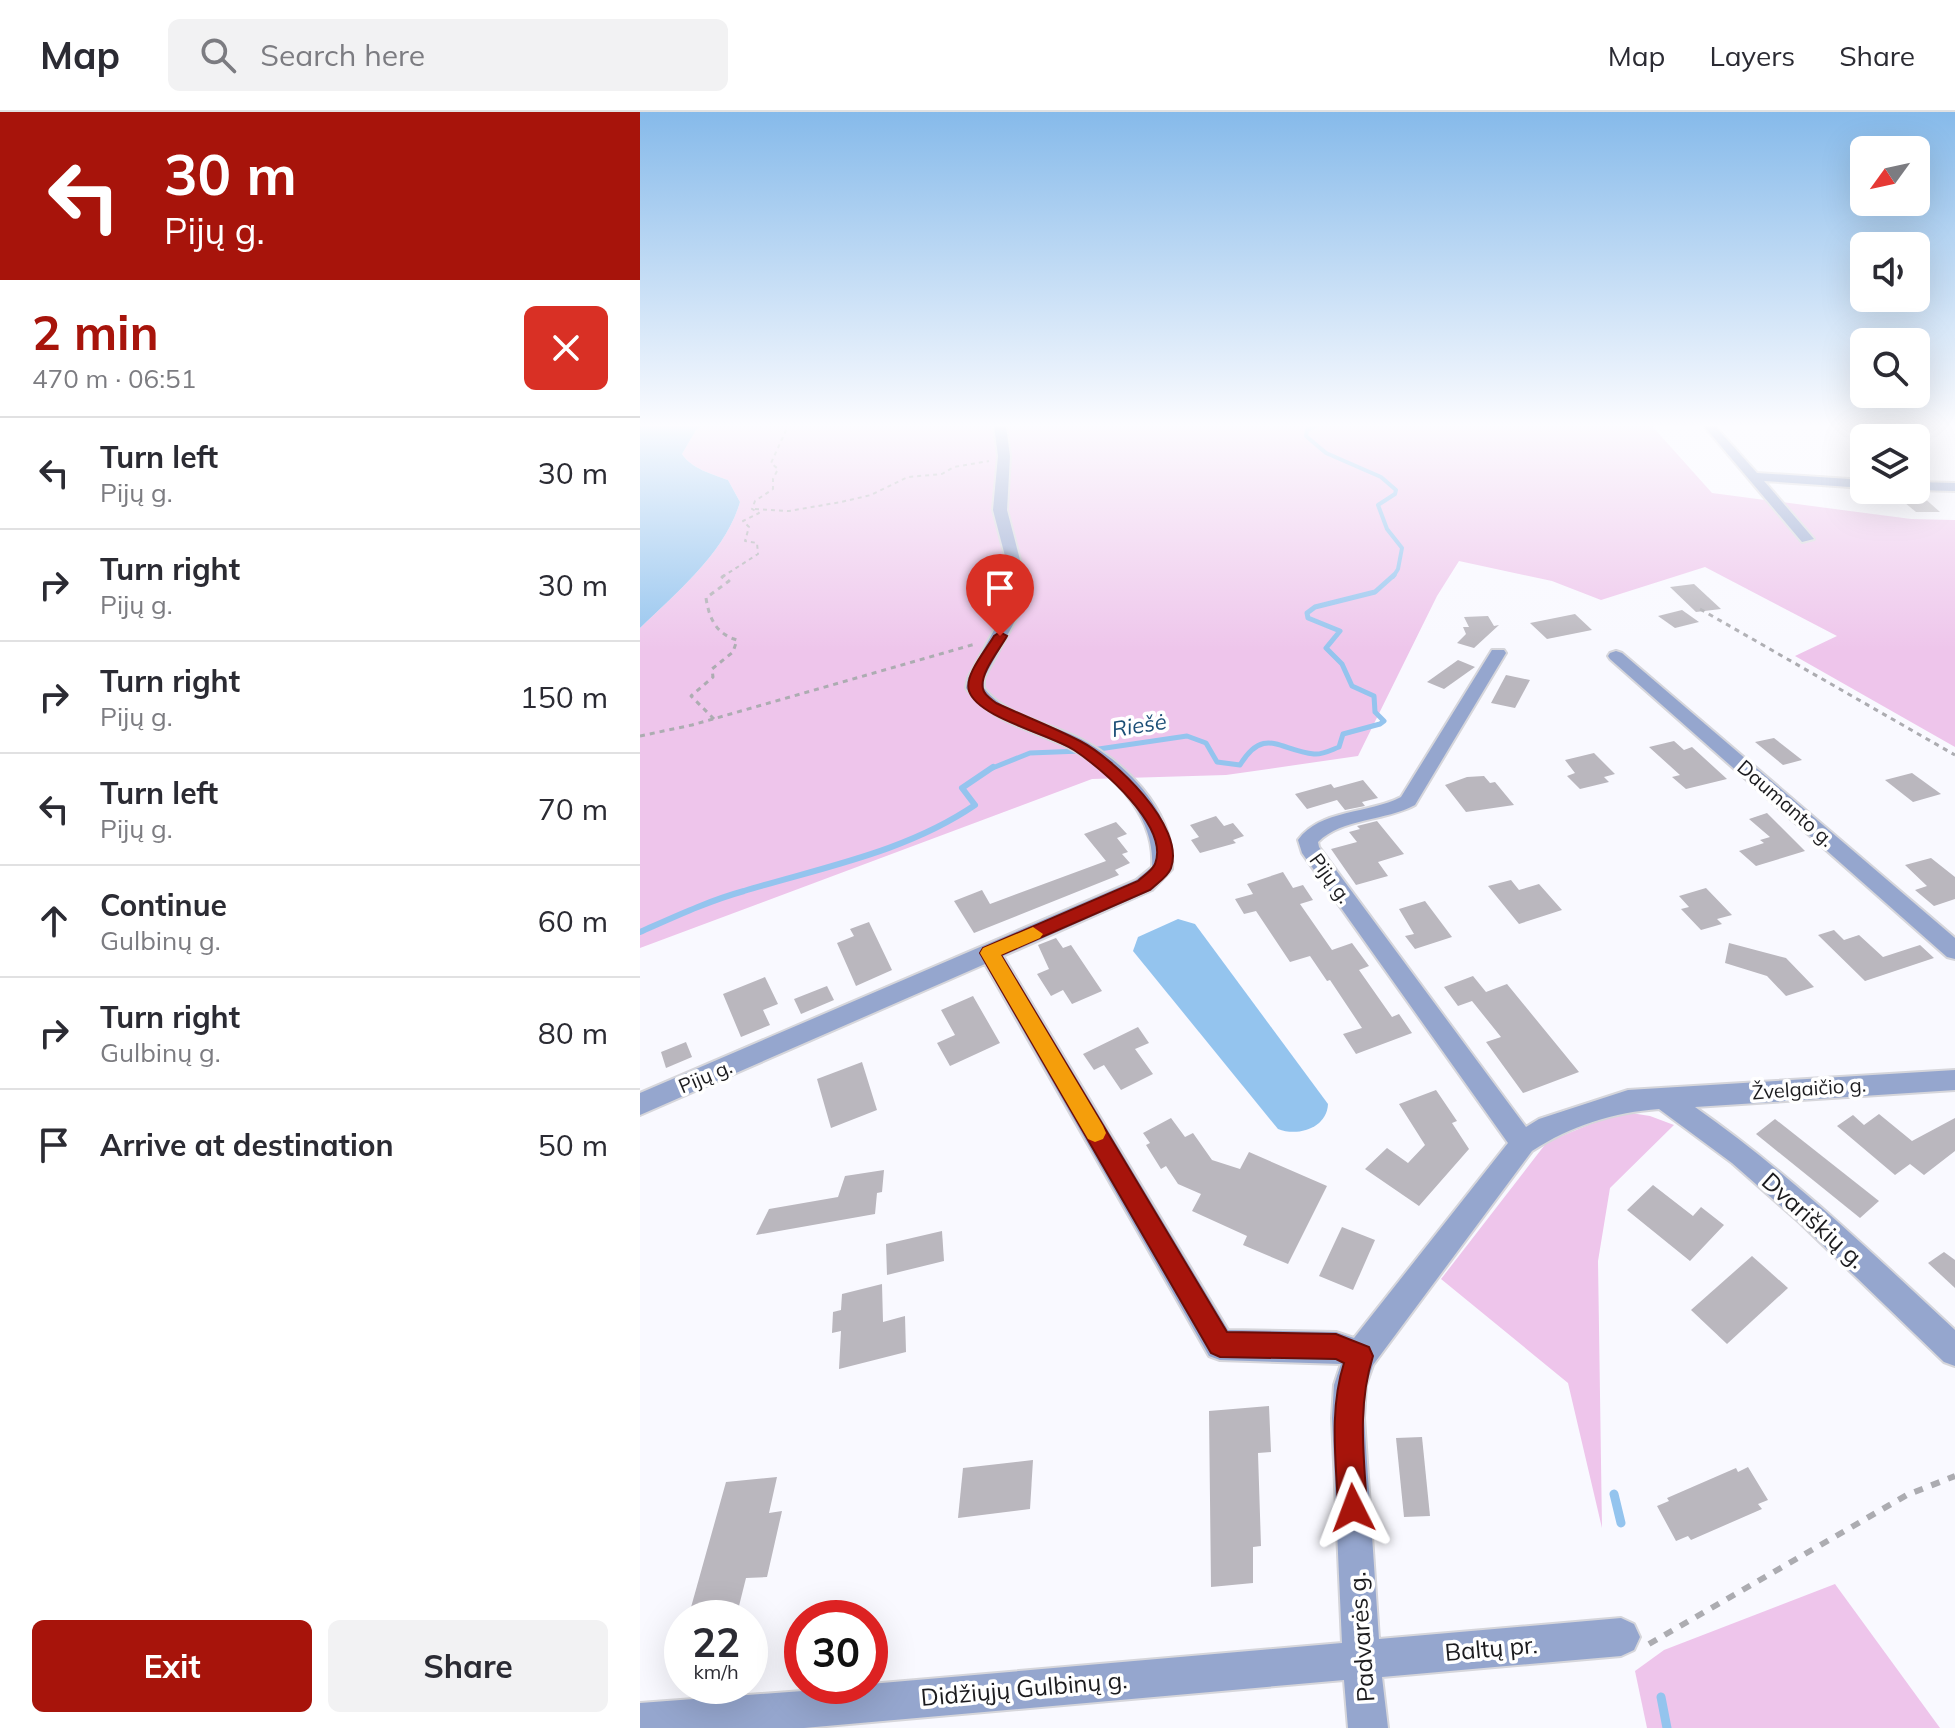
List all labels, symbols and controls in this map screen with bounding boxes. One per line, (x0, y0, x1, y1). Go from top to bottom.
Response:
search box (168, 19, 728, 91)
text: Map (40, 31, 120, 79)
icon: search (196, 33, 240, 77)
text: Search here (260, 36, 425, 74)
text: Map (1608, 38, 1665, 73)
text: Layers (1709, 38, 1795, 73)
text: Share (1839, 38, 1915, 73)
north arrow (1850, 136, 1930, 216)
map controls (1850, 136, 1930, 504)
text: 30 m (164, 139, 297, 209)
icon: left (32, 144, 136, 248)
text: Pijų g. (164, 208, 265, 253)
button: sound (1850, 232, 1930, 312)
text: 2 min (32, 302, 159, 362)
button: close (524, 306, 608, 390)
button: search (1850, 328, 1930, 408)
text: 470 m · 06:51 (32, 362, 196, 395)
button: layers (1850, 424, 1930, 504)
text: Turn left (100, 438, 218, 476)
icon: left (32, 451, 76, 495)
text: 30 m (538, 454, 608, 492)
text: Pijų g. (100, 476, 173, 509)
text: Turn right (100, 550, 240, 588)
pin (966, 554, 1034, 636)
icon: right (32, 563, 76, 607)
text: 30 m (538, 566, 608, 604)
icon: arrive (978, 566, 1022, 610)
text: Pijų g. (100, 588, 173, 621)
text: Turn right (100, 662, 240, 700)
icon: right (32, 675, 76, 719)
text: 150 m (520, 678, 608, 716)
text: Pijų g. (100, 700, 173, 733)
water label: Riešė (1109, 707, 1169, 743)
street label: Daumanto g. (1733, 754, 1839, 852)
text: Turn left (100, 774, 218, 812)
icon: left (32, 787, 76, 831)
text: 70 m (538, 790, 608, 828)
text: Pijų g. (100, 812, 173, 845)
street label: Pijų g. (1304, 848, 1358, 908)
text: Continue (100, 886, 227, 924)
icon: ahead (32, 899, 76, 943)
text: 60 m (538, 902, 608, 940)
text: Gulbinų g. (100, 924, 221, 957)
text: Turn right (100, 998, 240, 1036)
icon: right (32, 1011, 76, 1055)
text: 80 m (538, 1014, 608, 1052)
text: Gulbinų g. (100, 1036, 221, 1069)
street label: Pijų g. (674, 1054, 736, 1098)
street label: Žvelgaičio g. (1751, 1072, 1867, 1104)
icon: arrive (32, 1123, 76, 1167)
text: Arrive at destination (100, 1126, 394, 1164)
text: 50 m (538, 1126, 608, 1164)
street label: Dvariškių g. (1756, 1166, 1872, 1274)
position arrow (1311, 1466, 1395, 1550)
street label: Padvarės g. (1341, 1571, 1381, 1703)
speed limit sign: 30 (784, 1600, 888, 1704)
text: 22 (692, 1617, 740, 1667)
button: Exit (32, 1620, 312, 1712)
button: Share (328, 1620, 608, 1712)
street label: Baltų pr. (1443, 1629, 1539, 1667)
text: km/h (693, 1659, 739, 1684)
street label: Didžiųjų Gulbinų g. (919, 1664, 1129, 1712)

